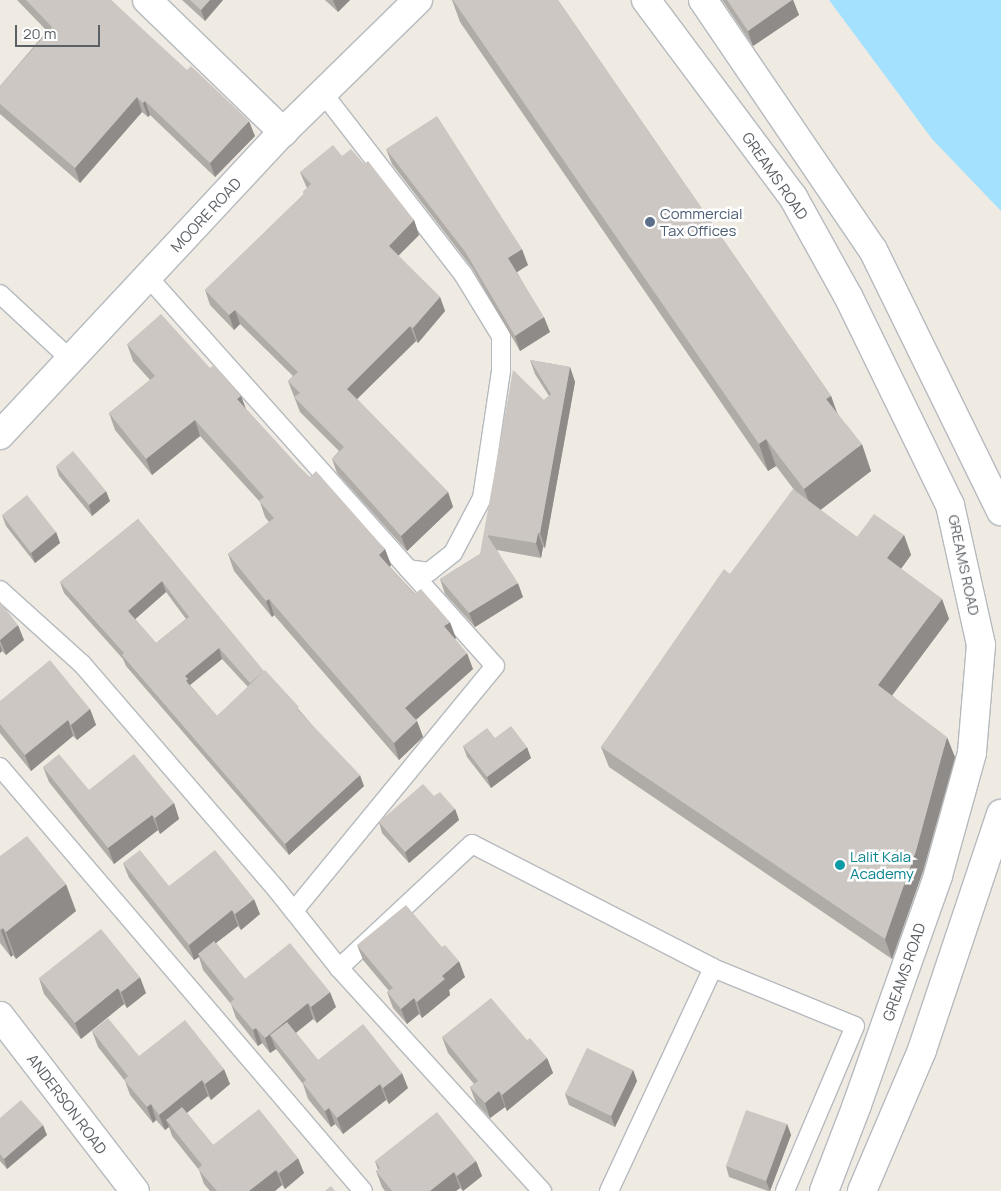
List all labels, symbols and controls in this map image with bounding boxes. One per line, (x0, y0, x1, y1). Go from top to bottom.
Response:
scale bar (18, 15, 102, 47)
text: 20 m (23, 23, 56, 44)
street label: GREAMS ROAD (738, 129, 812, 223)
street label: MOORE ROAD (167, 174, 245, 256)
place label: Commercial Tax Offices (660, 204, 742, 239)
marker: Commercial Tax Offices (644, 216, 656, 228)
street label: GREAMS ROAD (945, 513, 983, 617)
place label: Lalit Kala Academy (850, 847, 914, 882)
marker: Lalit Kala Academy (834, 859, 846, 871)
street label: GREAMS ROAD (879, 921, 929, 1023)
street label: ANDERSON ROAD (23, 1050, 111, 1158)

